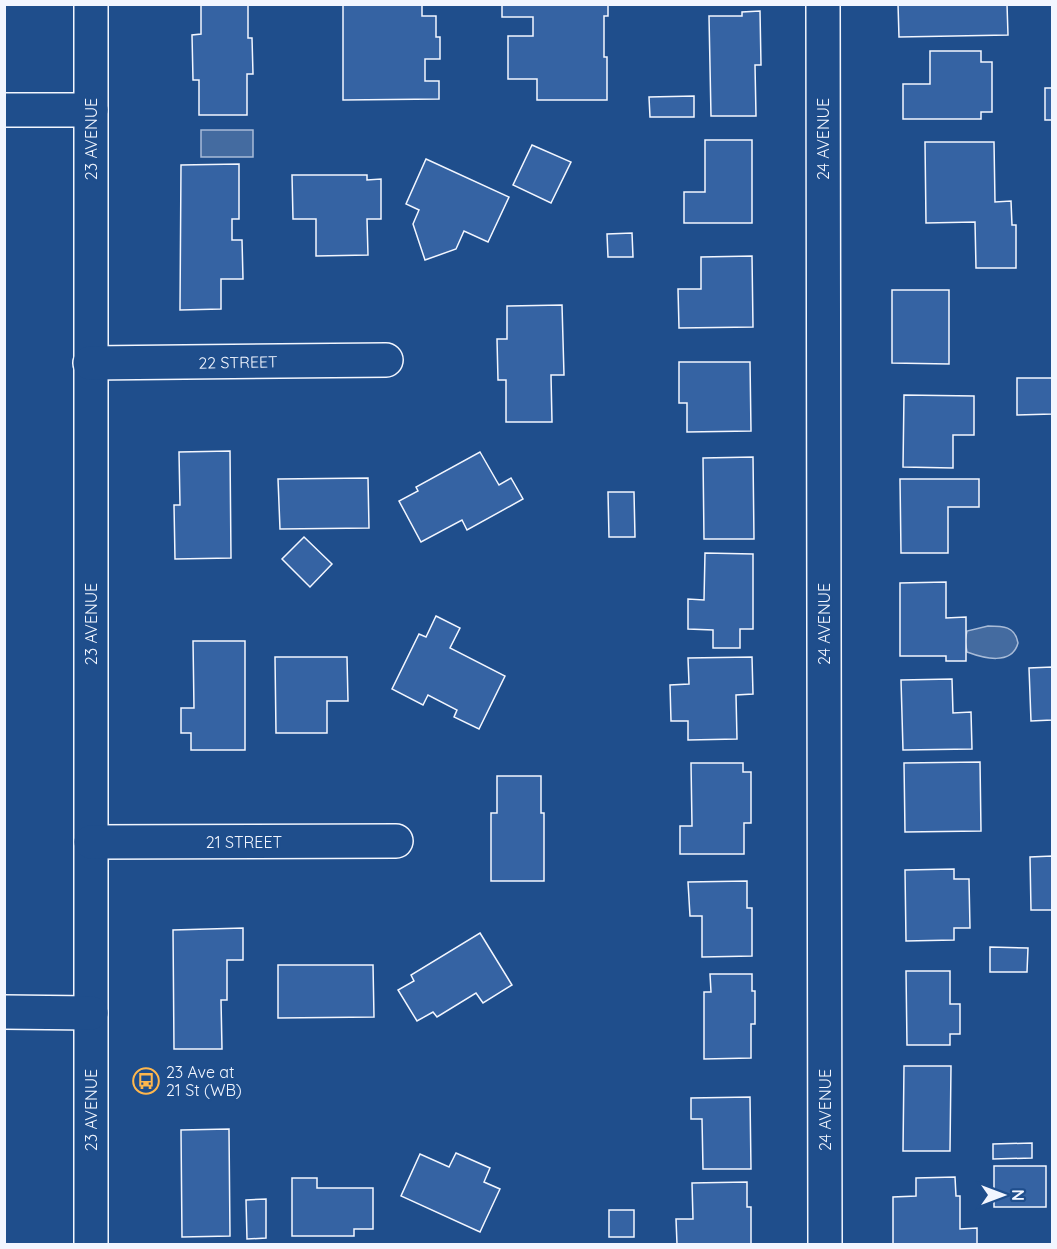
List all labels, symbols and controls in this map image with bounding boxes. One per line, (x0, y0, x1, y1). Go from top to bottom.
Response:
street label: 23 AVENUE (81, 98, 101, 180)
street label: 24 AVENUE (813, 98, 833, 180)
street label: 22 STREET (198, 351, 278, 373)
street label: 23 AVENUE (81, 583, 101, 665)
street label: 24 AVENUE (814, 583, 834, 665)
street label: 21 STREET (206, 832, 283, 852)
place label: 23 Ave at 21 St (WB) (166, 1062, 242, 1100)
bus stop icon: 23 Ave at 21 St (WB) (131, 1066, 161, 1096)
street label: 23 AVENUE (81, 1069, 101, 1151)
street label: 24 AVENUE (815, 1069, 835, 1151)
north arrow (973, 1165, 1033, 1225)
text: N (1008, 1189, 1028, 1201)

